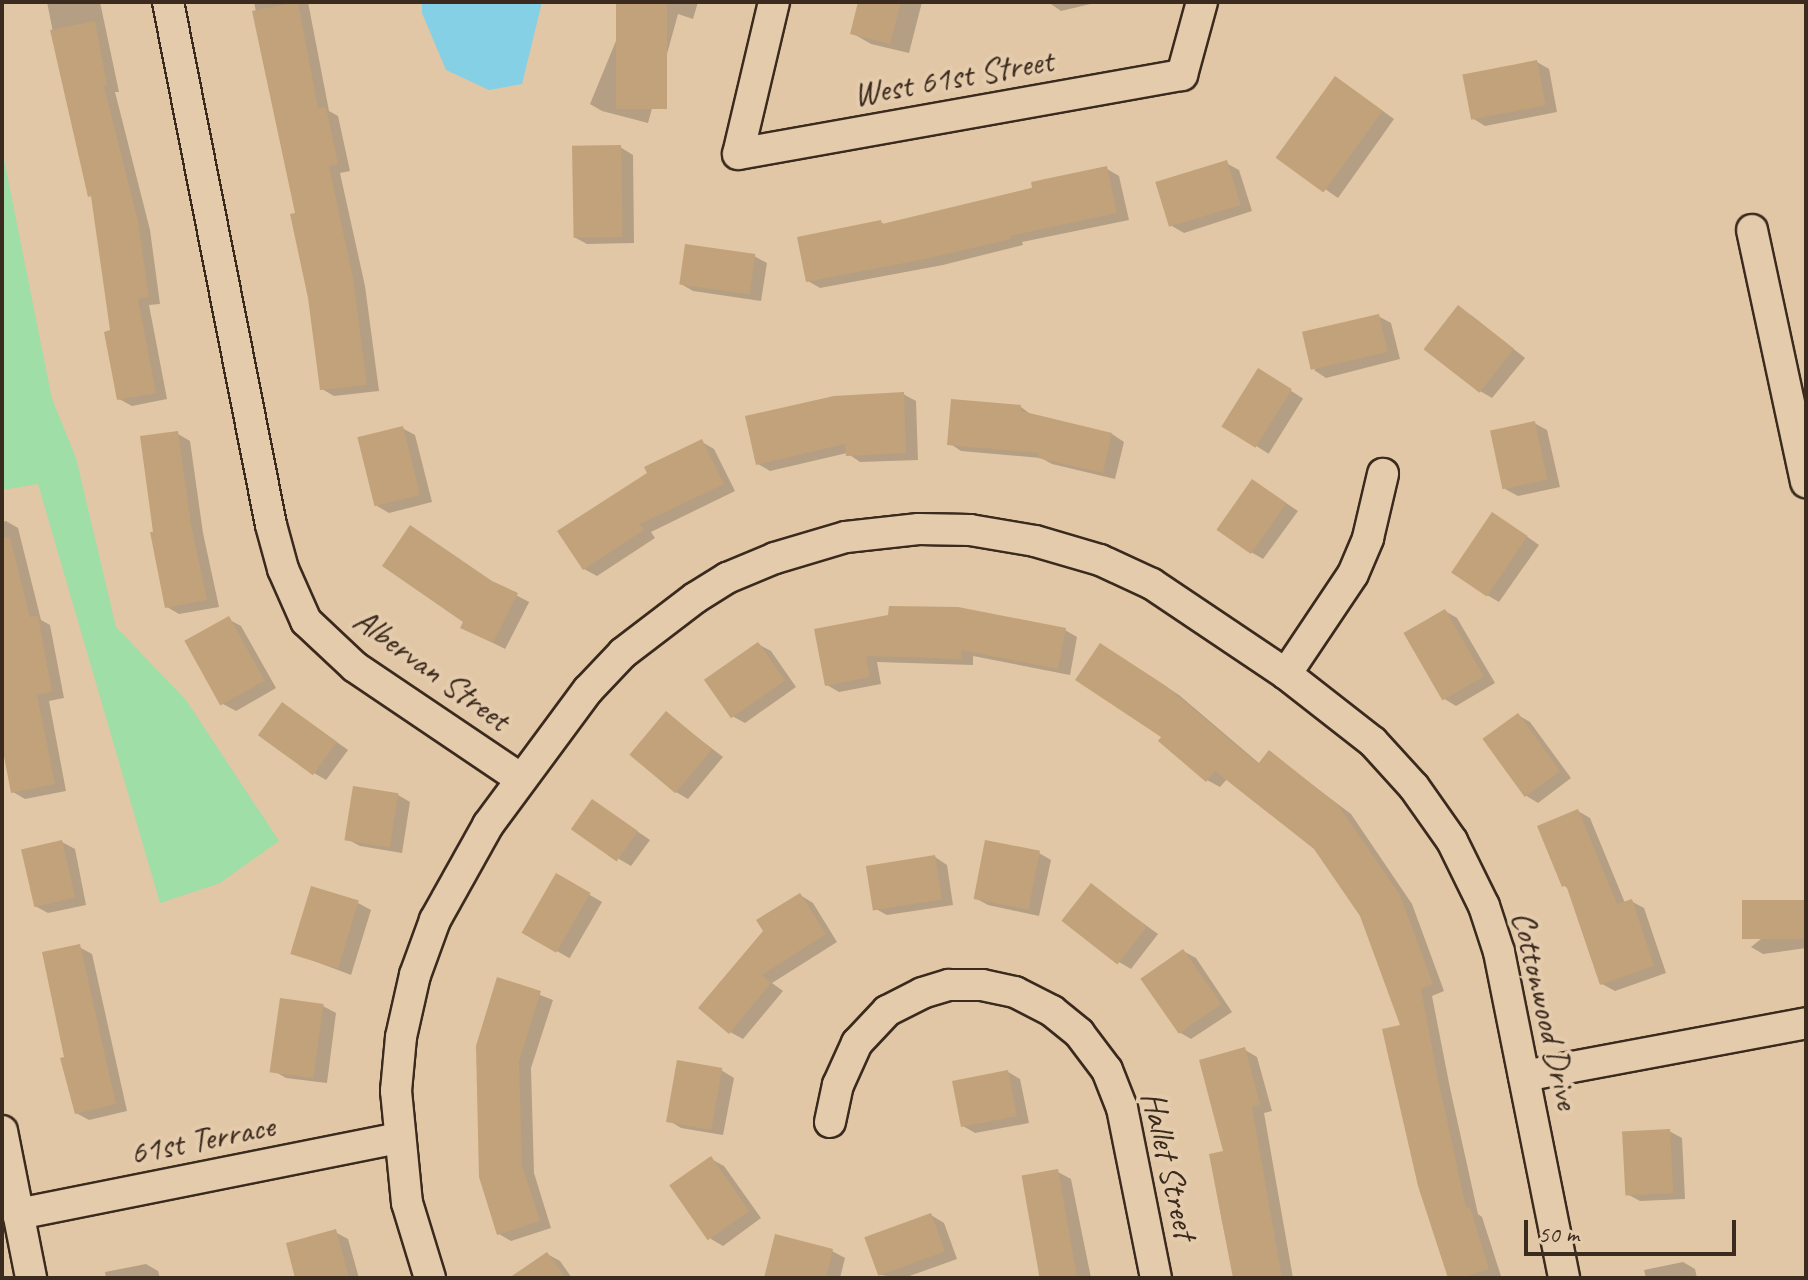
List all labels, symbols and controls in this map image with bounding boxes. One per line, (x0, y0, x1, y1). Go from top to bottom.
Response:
street label: West 61st Street (850, 39, 1056, 115)
street label: Albervan Street (346, 599, 518, 739)
street label: Cottonwood Drive (1503, 907, 1589, 1113)
street label: Hallet Street (1133, 1087, 1207, 1243)
street label: 61st Terrace (126, 1105, 278, 1173)
scale bar (1528, 1204, 1740, 1254)
text: 50 m (1538, 1219, 1579, 1249)

